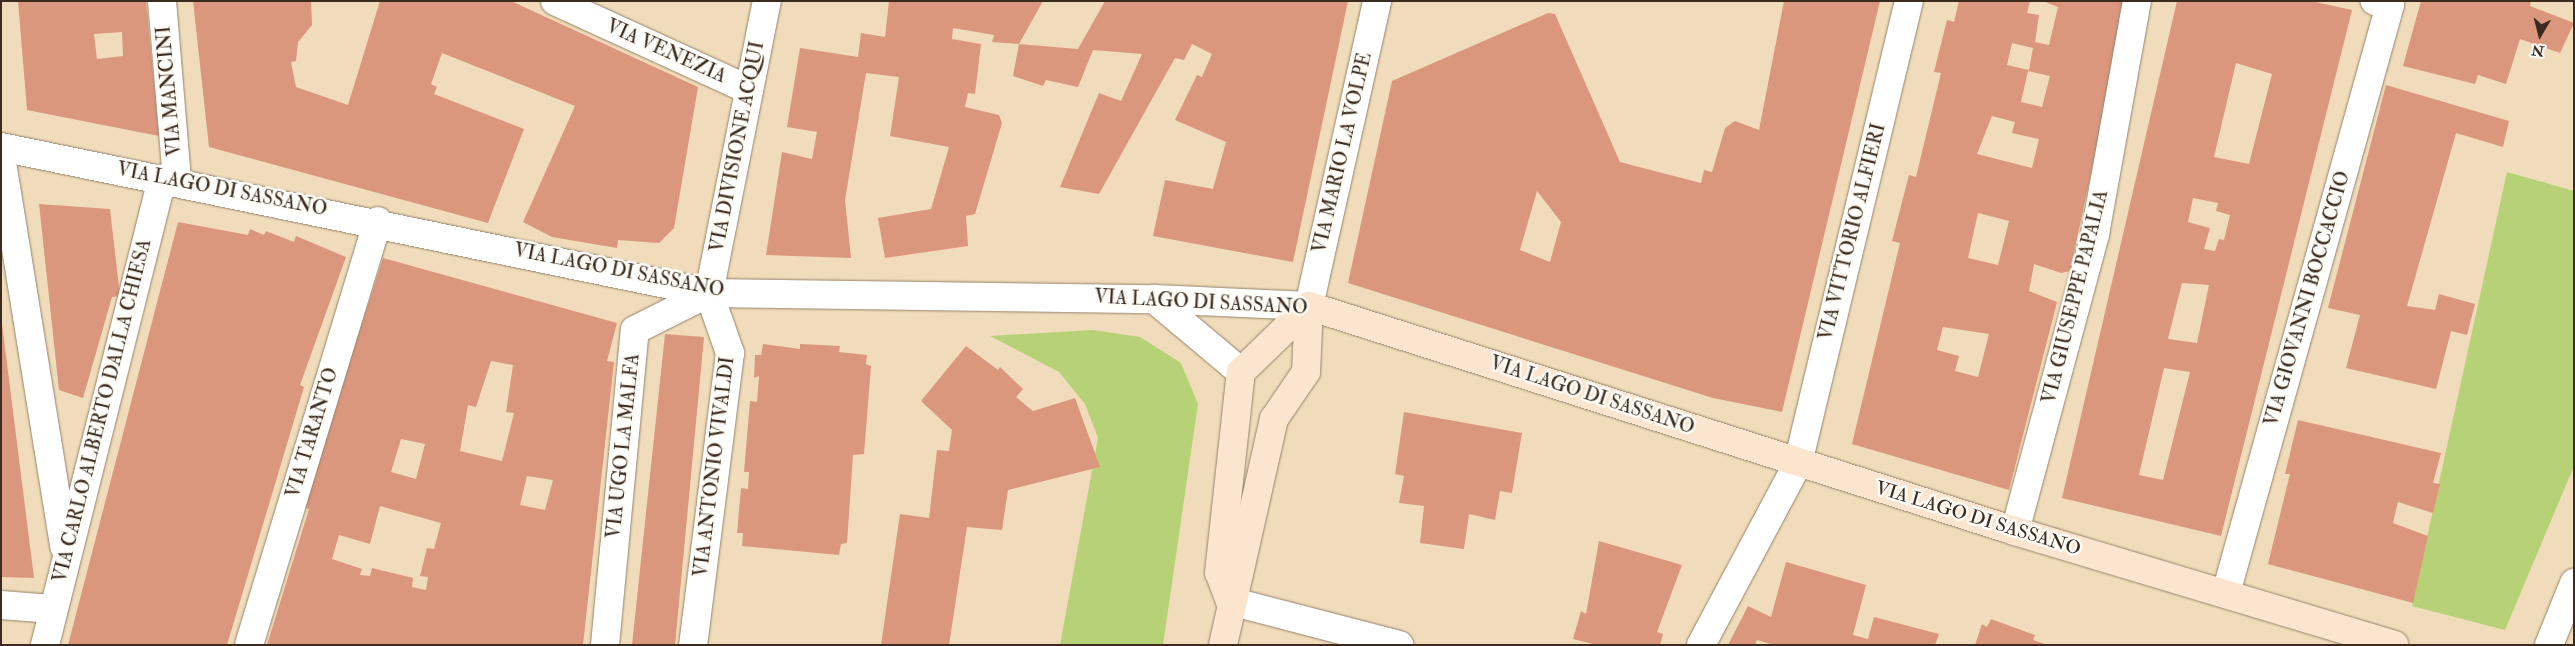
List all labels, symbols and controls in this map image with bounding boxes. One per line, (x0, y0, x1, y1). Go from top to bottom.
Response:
north arrow (2515, 10, 2565, 60)
street label: VIA VENEZIA (603, 15, 729, 89)
street label: VIA MANCINI (153, 25, 187, 157)
street label: VIA DIVISIONE ACQUI (706, 40, 770, 254)
text: N (2530, 41, 2545, 60)
street label: VIA MARIO LA VOLPE (1309, 50, 1377, 256)
street label: VIA VITTORIO ALFIERI (1815, 121, 1891, 343)
street label: VIA LAGO DI SASSANO (115, 158, 329, 222)
street label: VIA GIOVANNI BOCCACCIO (2261, 169, 2355, 429)
street label: VIA GIUSEPPE PAPALIA (2038, 188, 2114, 406)
street label: VIA CARLO ALBERTO DALLA CHIESA (49, 237, 157, 585)
street label: VIA LAGO DI SASSANO (512, 239, 726, 303)
street label: VIA LAGO DI SASSANO (1094, 286, 1308, 320)
street label: VIA UGO LA MALFA (603, 352, 645, 540)
street label: VIA LAGO DI SASSANO (1487, 352, 1697, 440)
street label: VIA ANTONIO VIVALDI (690, 355, 740, 579)
street label: VIA TARANTO (282, 365, 344, 501)
street label: VIA LAGO DI SASSANO (1873, 477, 2083, 561)

